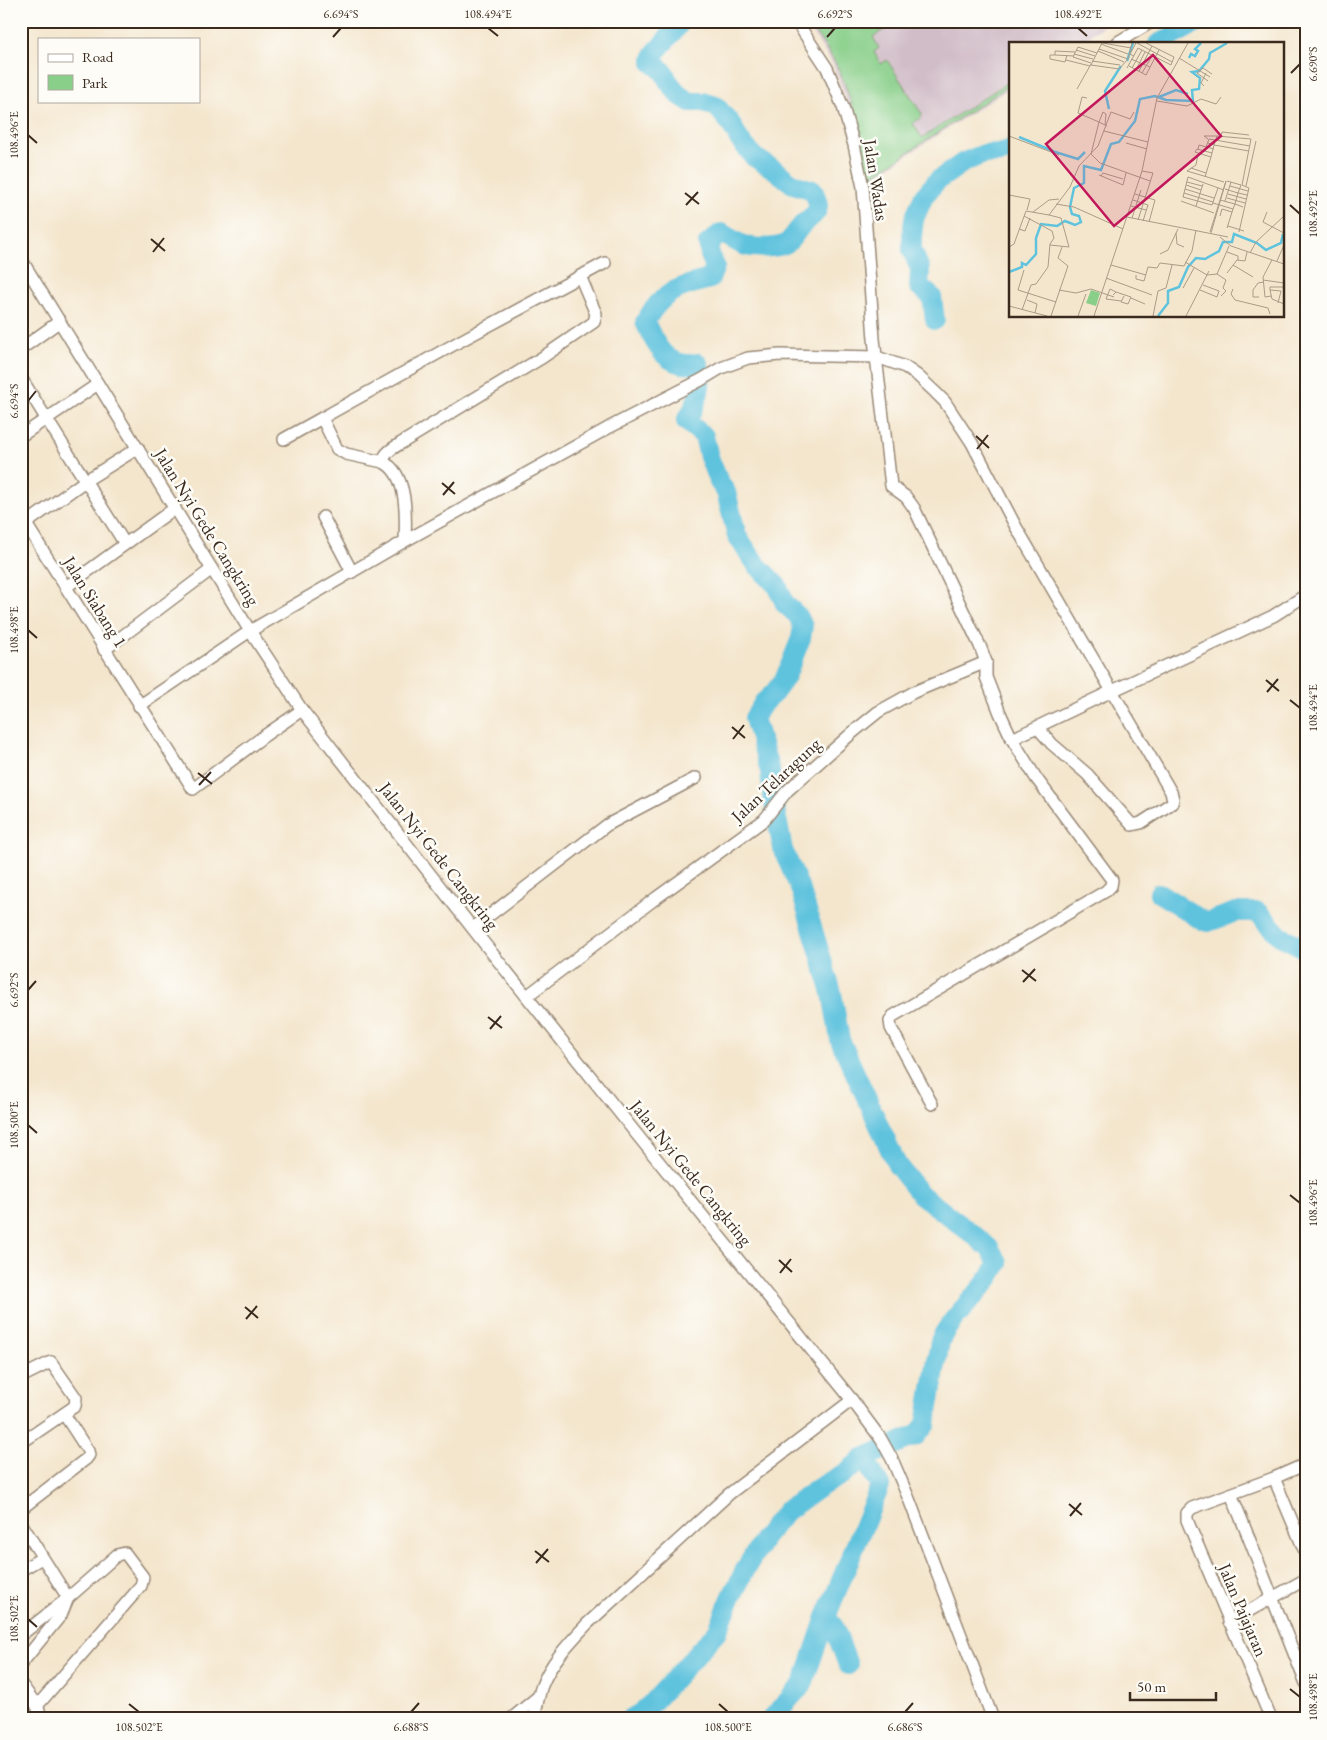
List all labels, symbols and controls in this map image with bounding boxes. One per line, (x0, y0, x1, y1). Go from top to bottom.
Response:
text: 6.694°S (324, 6, 359, 22)
text: 108.494°E (464, 6, 512, 22)
text: 6.692°S (818, 6, 853, 22)
text: 108.492°E (1054, 6, 1102, 22)
legend (38, 38, 200, 102)
inset map (1009, 42, 1284, 318)
text: 6.690°S (1305, 46, 1321, 81)
text: Road (82, 47, 114, 66)
text: Park (82, 73, 109, 92)
text: 108.496°E (6, 111, 22, 159)
street label: Jalan Wadas (858, 136, 894, 222)
text: 108.492°E (1305, 190, 1321, 238)
text: 6.694°S (6, 383, 22, 418)
street label: Jalan Nyi Gede Cangkring (149, 442, 265, 610)
street label: Jalan Siabang 1 (57, 550, 133, 652)
text: 108.498°E (6, 606, 22, 654)
text: 108.494°E (1305, 684, 1321, 732)
street label: Jalan Telaragung (725, 732, 825, 828)
street label: Jalan Nyi Gede Cangkring (373, 776, 504, 934)
text: 6.692°S (6, 972, 22, 1007)
street label: Jalan Nyi Gede Cangkring (624, 1093, 757, 1250)
text: 108.500°E (6, 1101, 22, 1149)
text: 108.496°E (1305, 1179, 1321, 1227)
street label: Jalan Pajajaran (1213, 1558, 1274, 1660)
text: 108.502°E (6, 1595, 22, 1643)
scale bar (1130, 1670, 1216, 1702)
text: 108.498°E (1305, 1673, 1321, 1721)
text: 50 m (1137, 1677, 1166, 1696)
text: 108.502°E (115, 1719, 163, 1735)
text: 6.688°S (394, 1719, 429, 1735)
text: 108.500°E (704, 1719, 752, 1735)
text: 6.686°S (888, 1719, 923, 1735)

